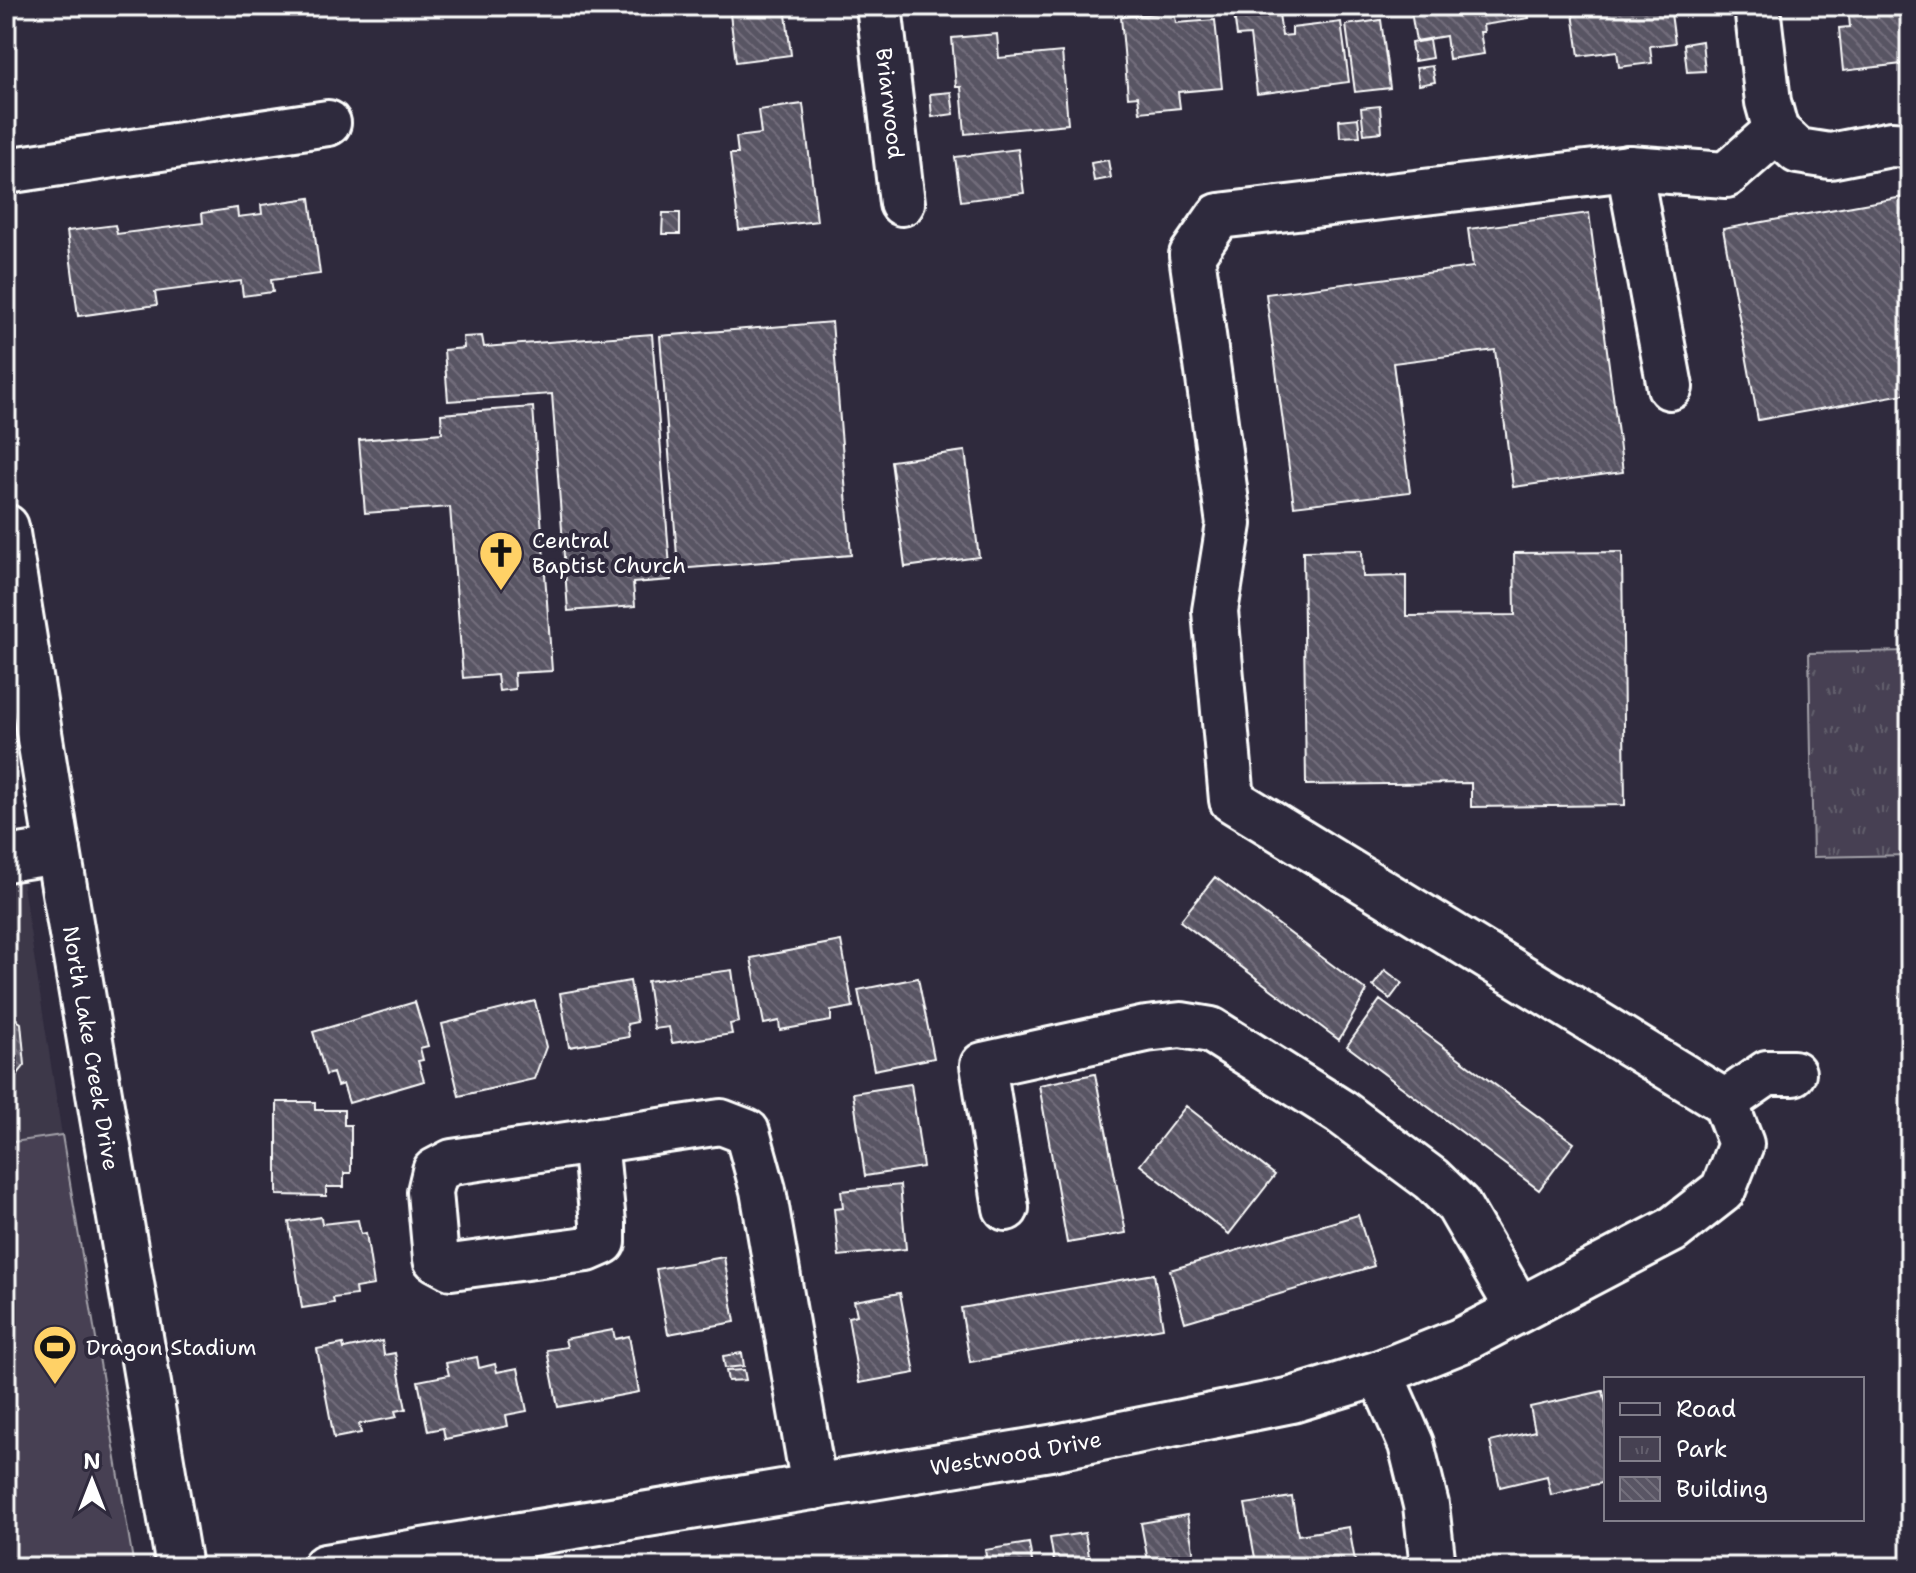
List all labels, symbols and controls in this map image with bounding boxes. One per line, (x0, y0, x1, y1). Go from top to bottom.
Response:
street label: Briarwood (869, 46, 911, 161)
place label: Central Baptist Church (532, 526, 686, 580)
church icon: Central Baptist Church (477, 529, 525, 592)
street label: North Lake Creek Drive (56, 924, 126, 1173)
sports icon: Dragon Stadium (31, 1323, 79, 1386)
place label: Dragon Stadium (86, 1333, 256, 1362)
legend (1604, 1377, 1864, 1521)
text: Road (1676, 1393, 1736, 1425)
street label: Westwood Drive (928, 1424, 1104, 1482)
text: Park (1676, 1433, 1728, 1465)
north arrow (52, 1441, 132, 1521)
text: N (83, 1447, 101, 1476)
text: Building (1676, 1473, 1768, 1505)

